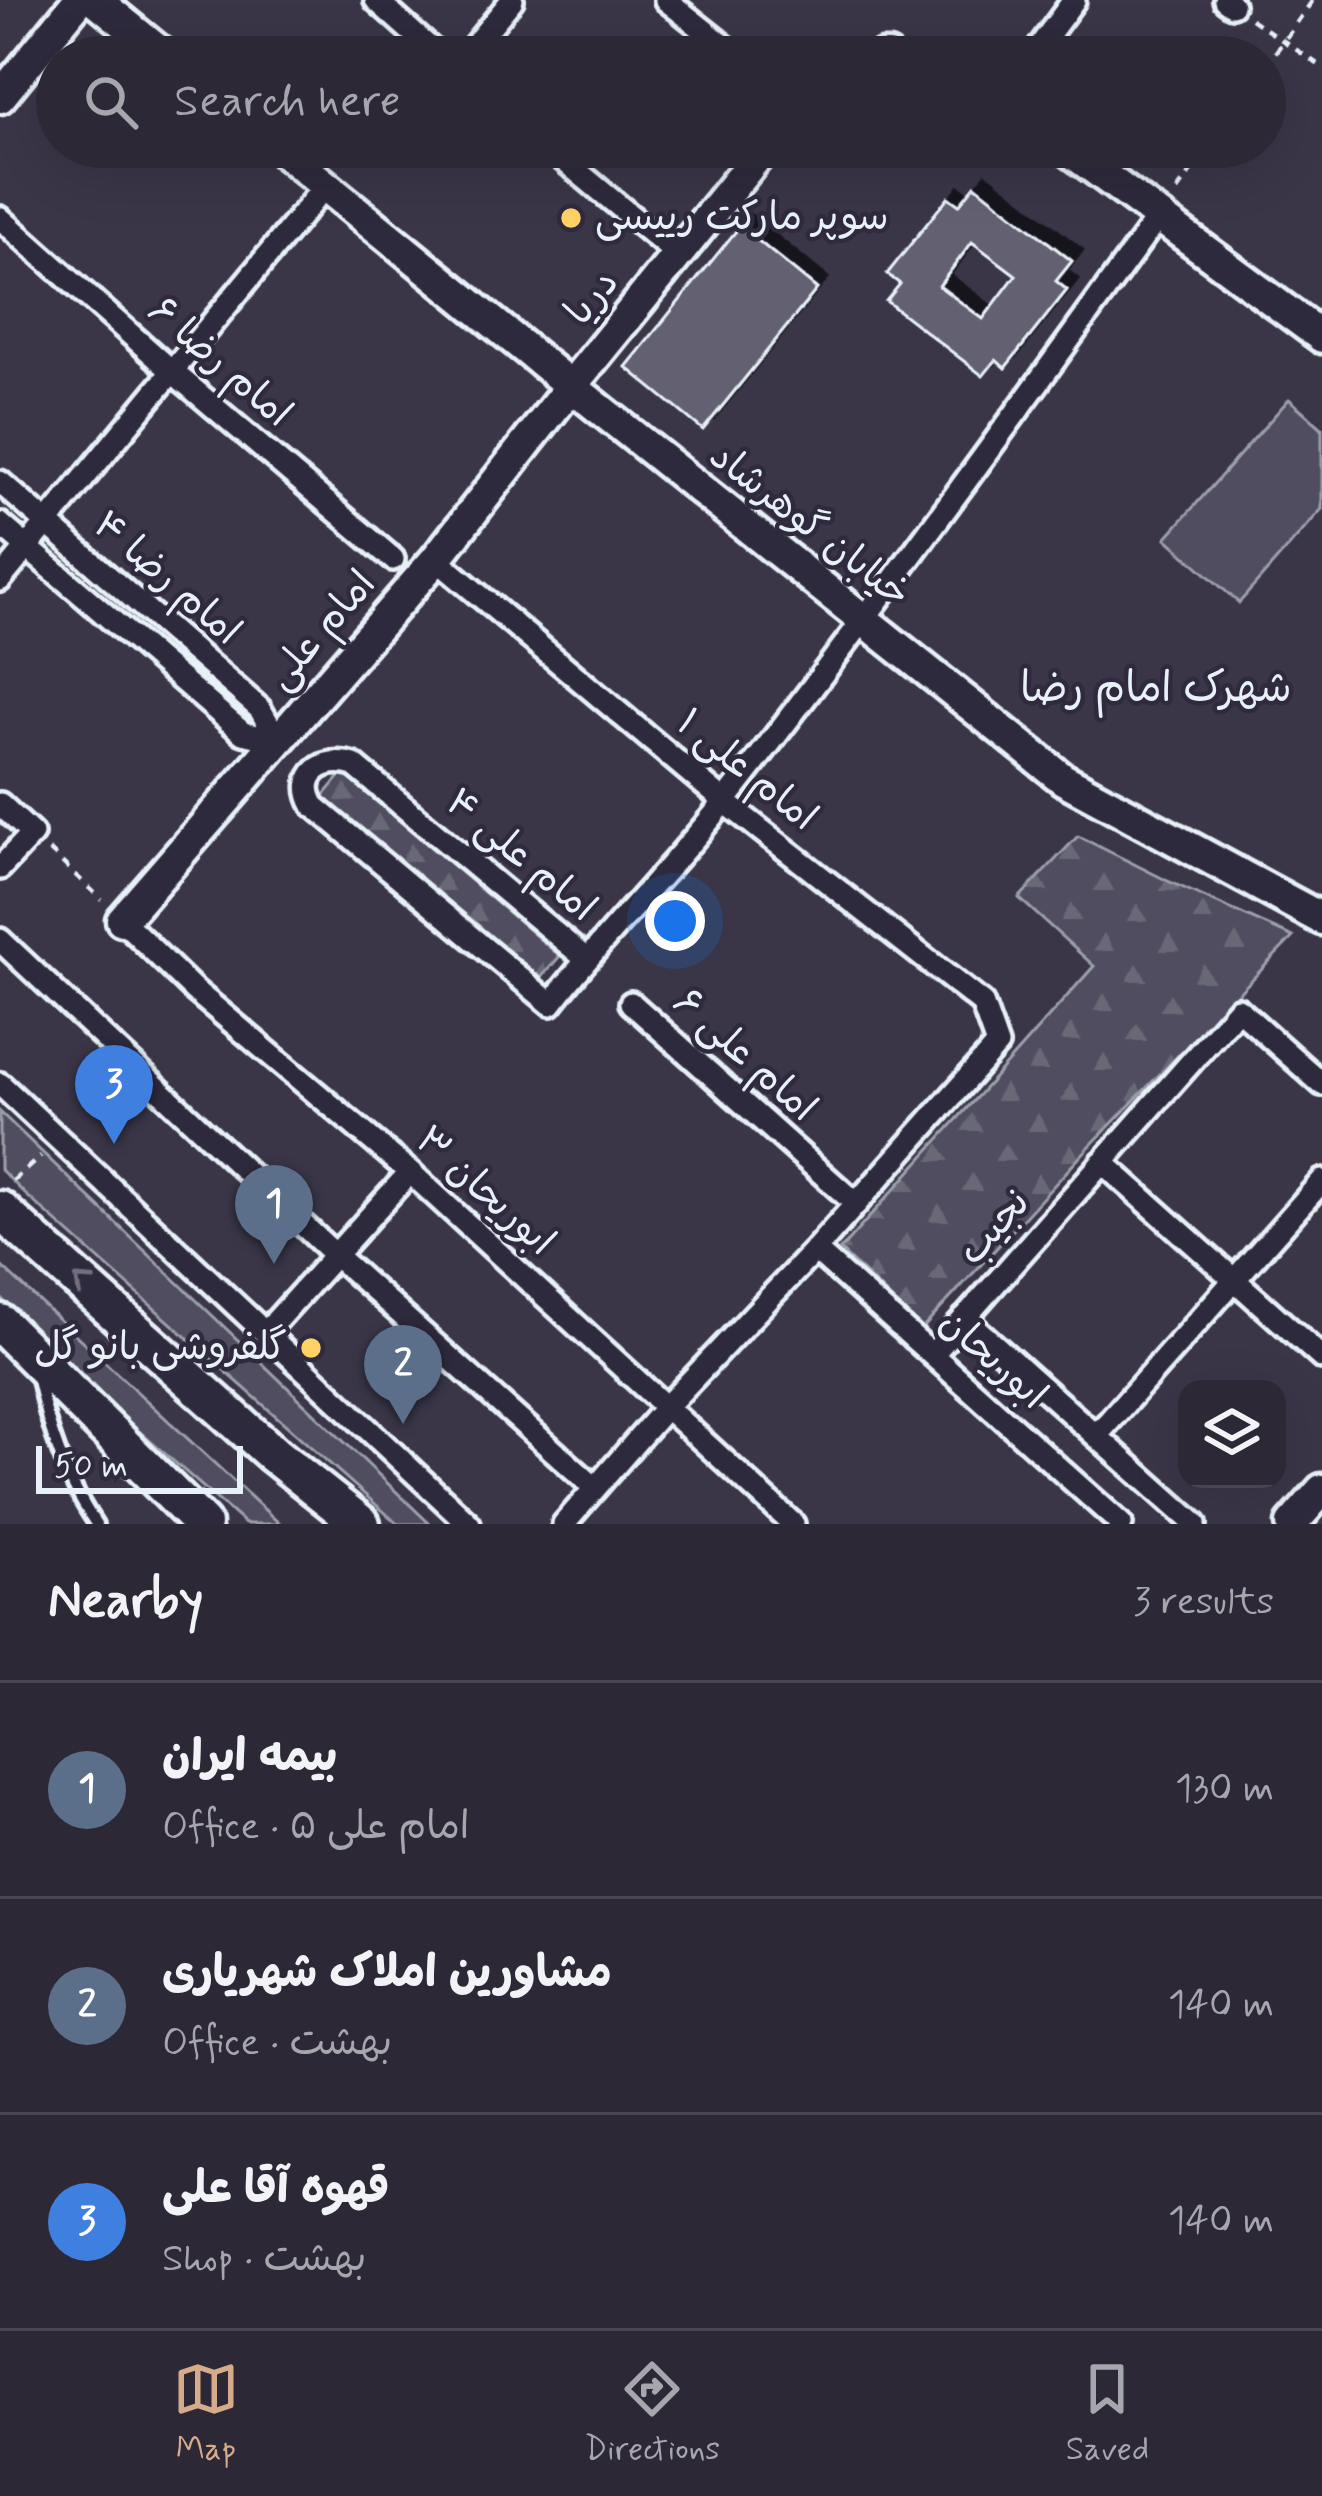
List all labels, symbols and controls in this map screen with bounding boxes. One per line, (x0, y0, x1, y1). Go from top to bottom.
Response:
search box (36, 36, 1286, 168)
icon: search (78, 69, 144, 135)
text: Search here (174, 73, 401, 132)
place label: سوپر مارکت رییسی (595, 193, 889, 244)
marker: سوپر مارکت رییسی (558, 205, 584, 231)
street label: دریا (555, 259, 631, 337)
street label: امام رضا ۶ (136, 286, 302, 440)
street label: خیابان گوهرشاد (698, 432, 920, 620)
street label: امام رضا ۴ (80, 501, 251, 658)
street label: امام علی (256, 560, 389, 702)
district label: شهرک امام رضا (1020, 662, 1292, 718)
street label: امام علی ۱ (664, 699, 827, 844)
street label: امام علی ۴ (433, 778, 606, 935)
your location (645, 891, 705, 951)
street label: امام علی ۶ (661, 978, 827, 1135)
pin: 3 (75, 1045, 153, 1144)
street label: ابوریحان ۳ (404, 1116, 564, 1268)
pin: 1 (235, 1165, 313, 1264)
street label: نجیب (947, 1179, 1043, 1277)
one-way arrow (74, 1276, 96, 1297)
street label: ابوریحان (927, 1298, 1057, 1422)
place label: گلفروشی بانو گل (34, 1323, 287, 1374)
pin: 2 (364, 1325, 442, 1424)
marker: گلفروشی بانو گل (298, 1335, 324, 1361)
map controls (1178, 1380, 1286, 1488)
button: layers (1178, 1380, 1286, 1488)
scale bar (36, 1440, 243, 1493)
text: 50 m (54, 1445, 128, 1489)
text: Nearby (48, 1569, 203, 1635)
text: 3 results (1133, 1577, 1274, 1628)
text: بیمه ایران (162, 1728, 338, 1787)
text: 1 (78, 1764, 96, 1815)
text: 130 m (1175, 1764, 1274, 1815)
text: Office · امام علی ۵ (162, 1802, 470, 1853)
text: مشاورین املاک شهریاری (162, 1944, 612, 2003)
text: 2 (77, 1980, 97, 2031)
text: 140 m (1168, 1980, 1274, 2031)
text: Office · بهشت (162, 2018, 392, 2069)
text: قهوه آقا علی (162, 2160, 390, 2219)
text: 3 (78, 2196, 96, 2247)
text: 140 m (1168, 2196, 1274, 2247)
text: Shop · بهشت (162, 2234, 366, 2285)
tab: Map (173, 2356, 239, 2472)
tab: Directions (584, 2356, 720, 2472)
tab: Saved (1066, 2356, 1149, 2472)

